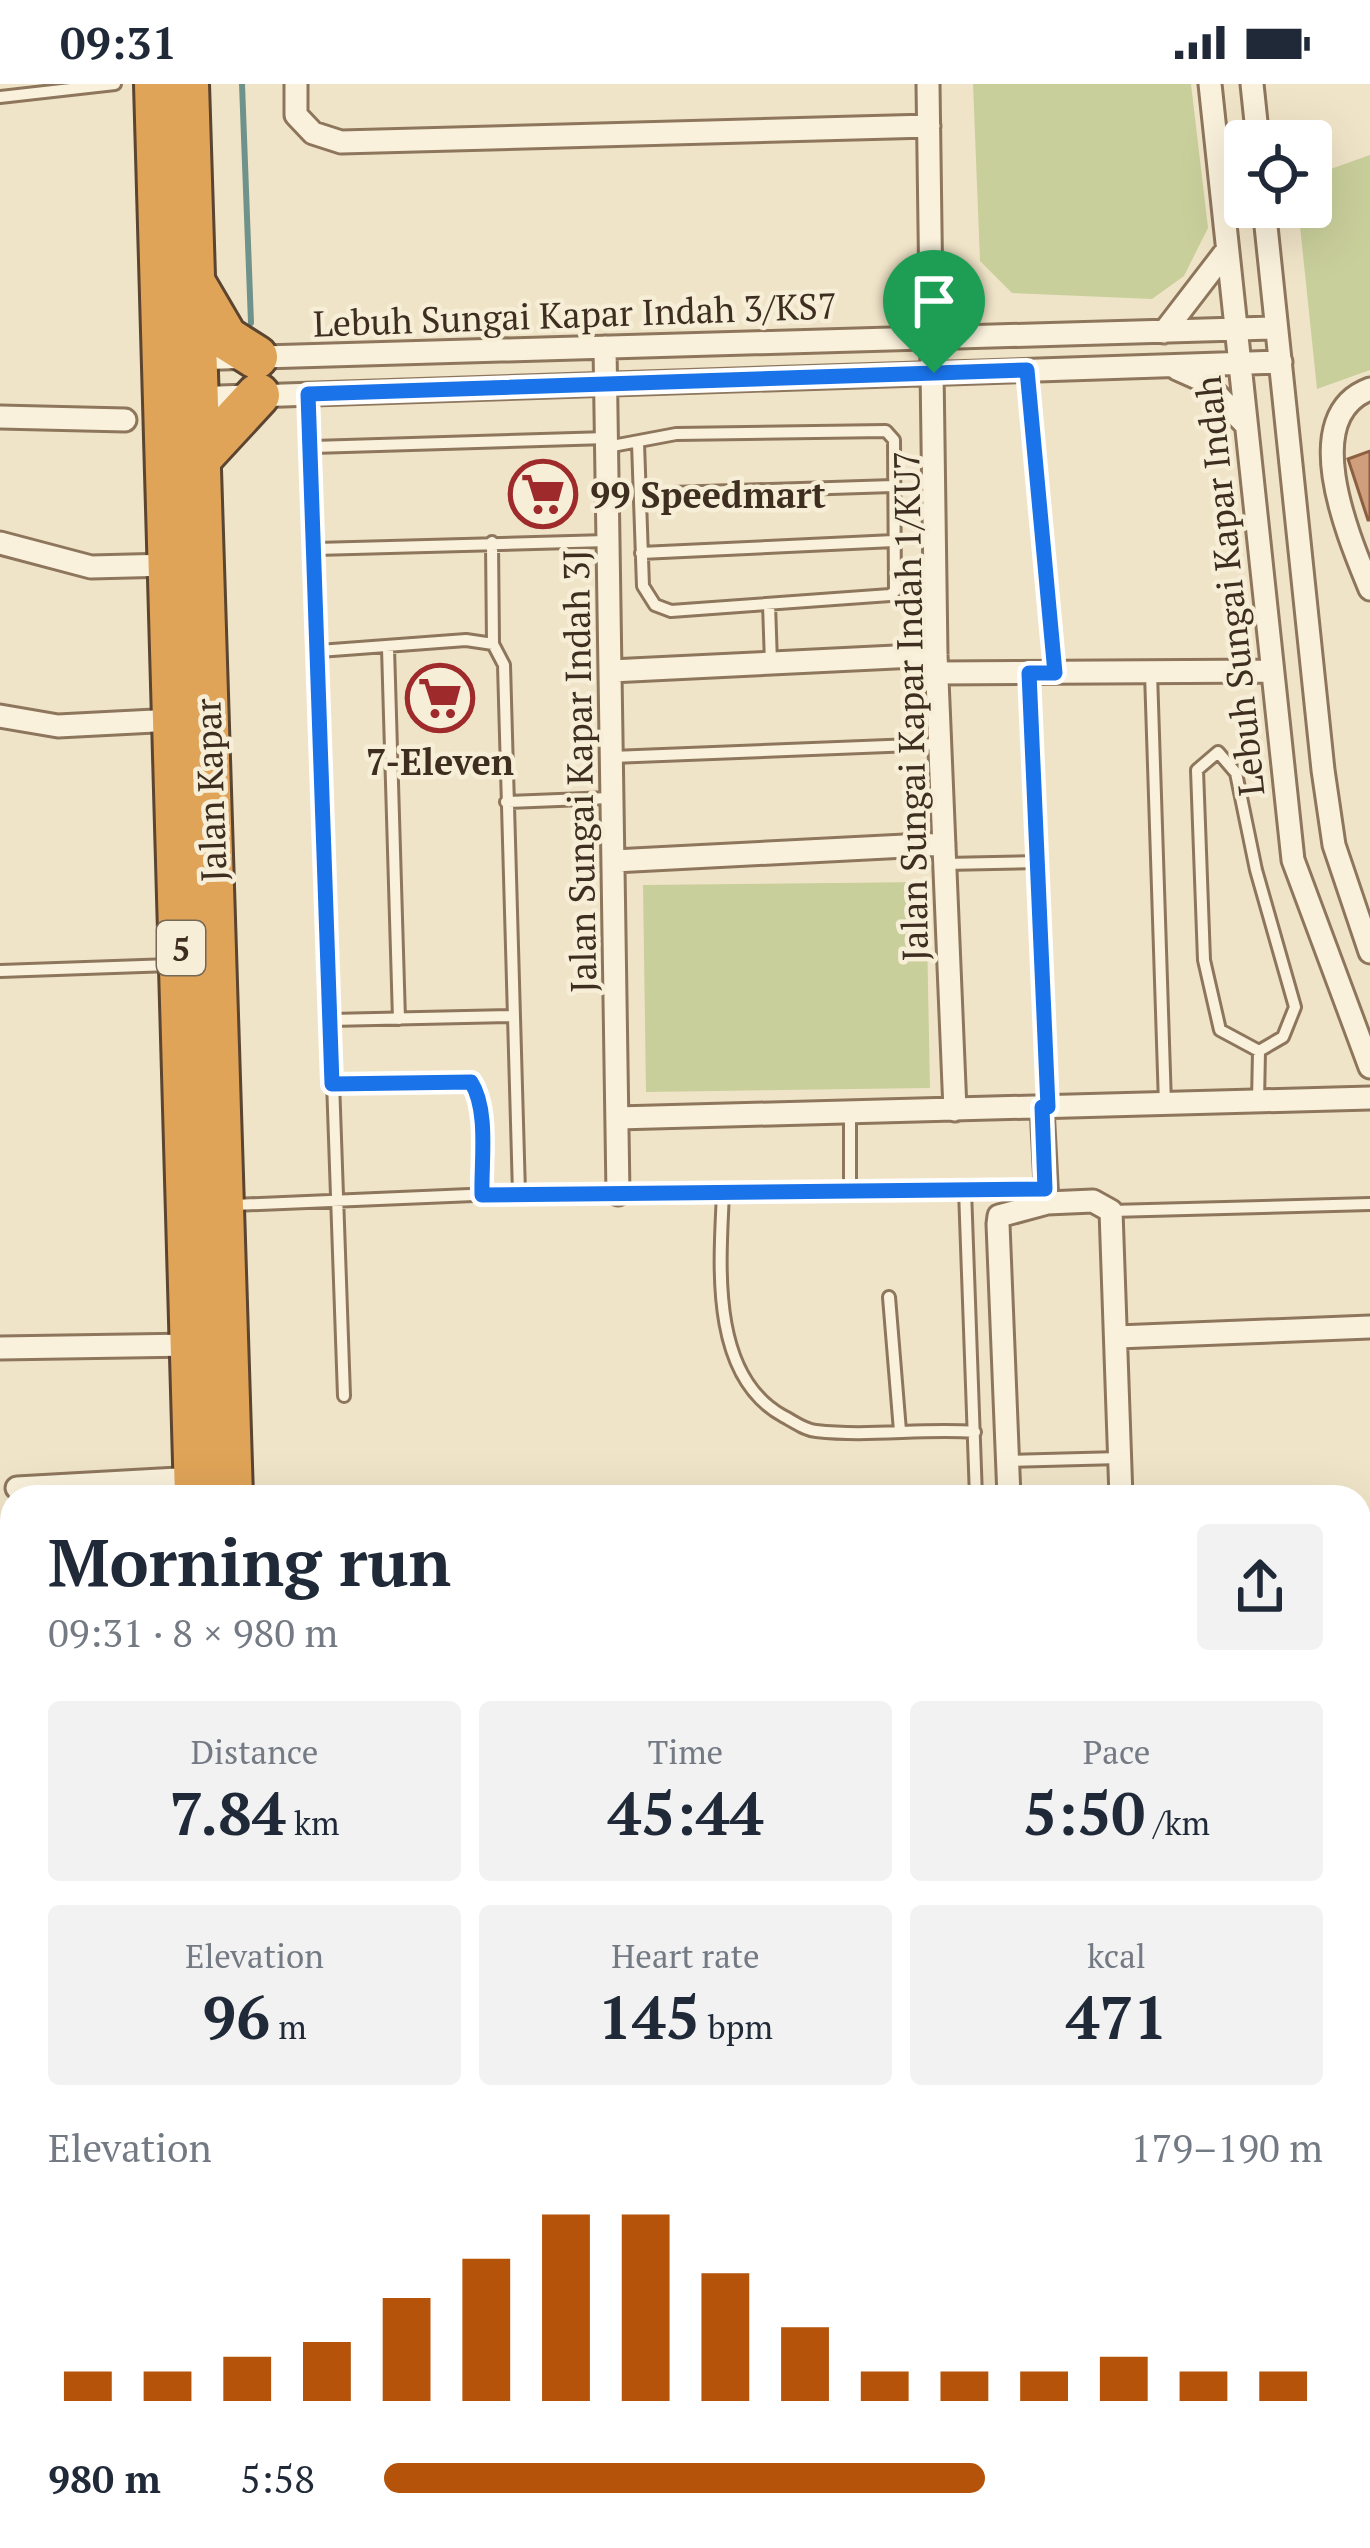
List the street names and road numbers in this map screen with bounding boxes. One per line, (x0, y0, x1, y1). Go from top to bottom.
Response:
street label: Lebuh Sungai Kapar Indah 3/KS7 (312, 281, 838, 347)
street label: Lebuh Sungai Kapar Indah (1184, 374, 1274, 798)
street label: Jalan Sungai Kapar Indah 1/KU7 (882, 450, 938, 962)
street label: Jalan Sungai Kapar Indah 3J (552, 549, 606, 993)
street label: Jalan Kapar (183, 697, 237, 882)
road number: 5 (157, 921, 205, 975)

